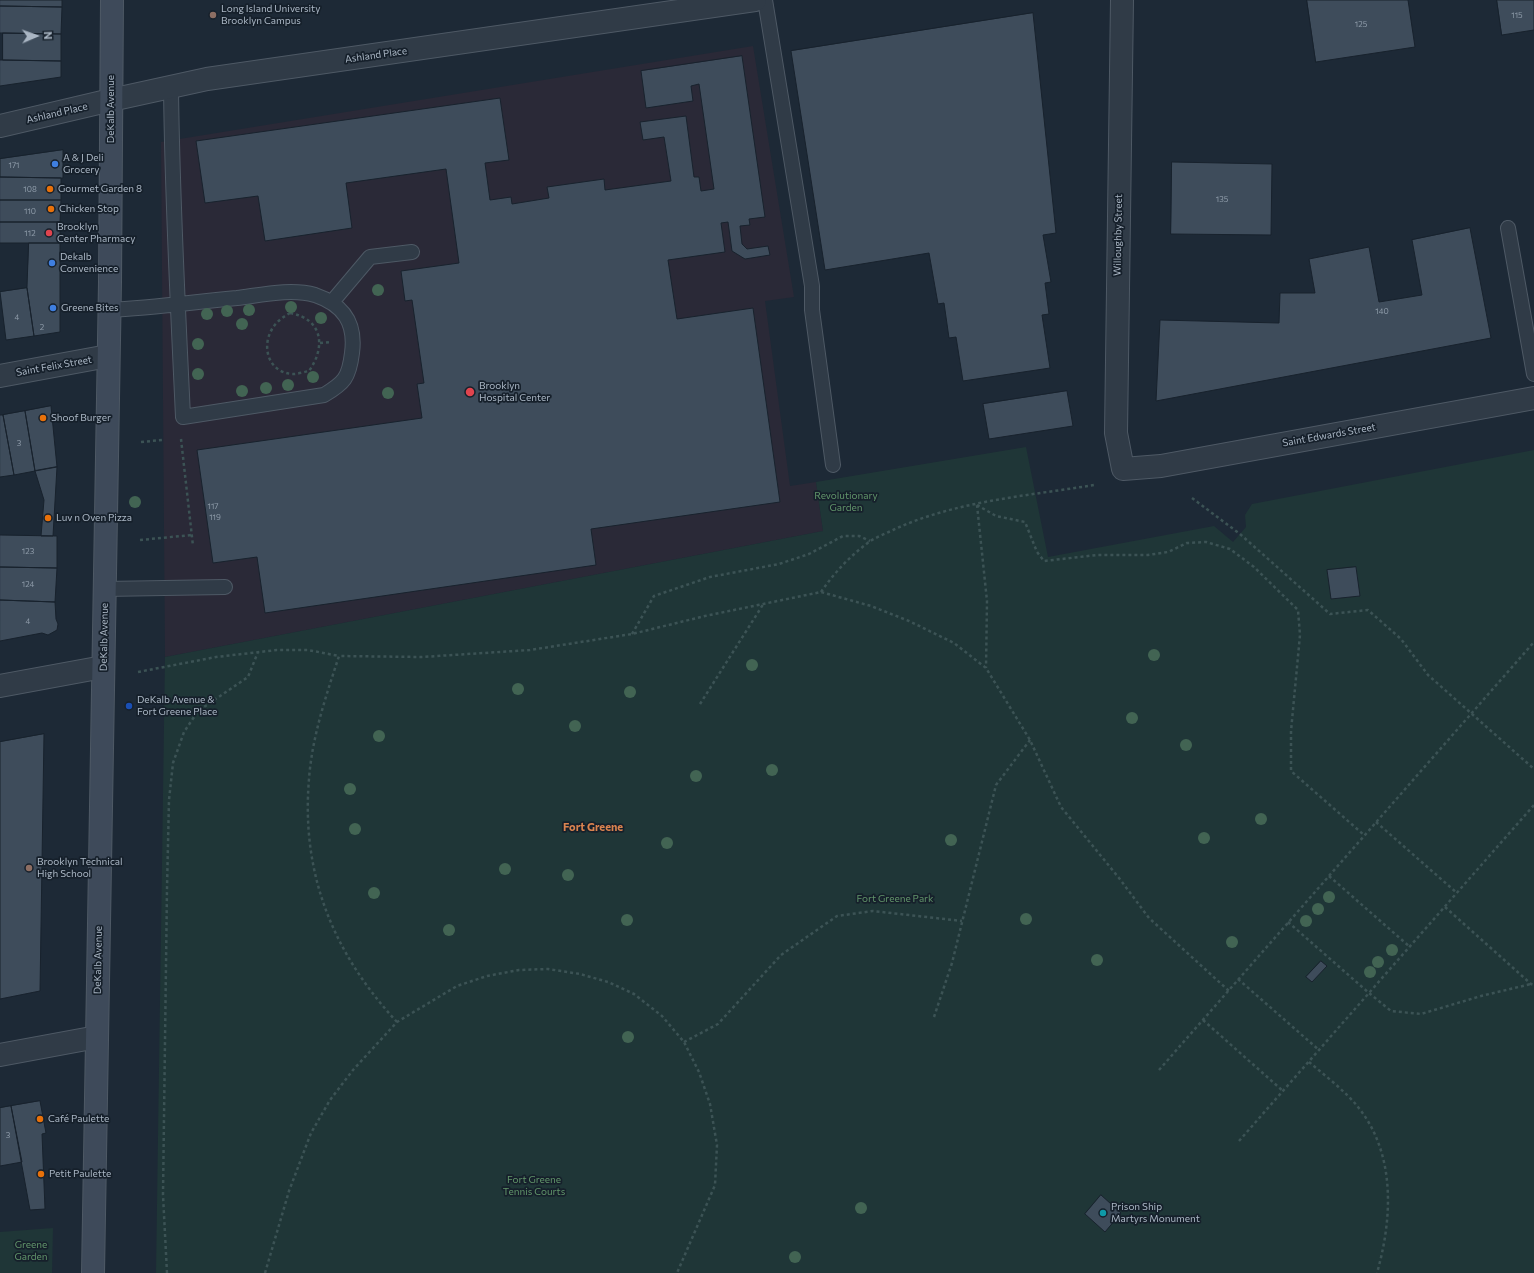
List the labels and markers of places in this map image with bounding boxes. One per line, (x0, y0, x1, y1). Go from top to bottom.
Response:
place label: Long Island University Brooklyn Campus (221, 3, 320, 26)
marker: Long Island University Brooklyn Campus (208, 10, 218, 20)
place label: A & J Deli Grocery (63, 152, 104, 176)
marker: A & J Deli Grocery (50, 159, 60, 169)
place label: Gourmet Garden 8 (58, 183, 142, 195)
marker: Gourmet Garden 8 (45, 184, 55, 194)
place label: Chicken Stop (59, 203, 119, 215)
marker: Chicken Stop (46, 204, 56, 214)
place label: Brooklyn Center Pharmacy (57, 221, 135, 244)
marker: Brooklyn Center Pharmacy (44, 228, 54, 238)
place label: Dekalb Convenience (60, 251, 118, 274)
marker: Dekalb Convenience (47, 258, 57, 268)
place label: Greene Bites (61, 302, 118, 314)
marker: Greene Bites (48, 303, 58, 313)
place label: Brooklyn Hospital Center (479, 380, 550, 404)
marker: Brooklyn Hospital Center (464, 386, 476, 398)
place label: Shoof Burger (51, 412, 111, 424)
marker: Shoof Burger (38, 413, 48, 423)
place label: Luv n Oven Pizza (56, 512, 132, 524)
marker: Luv n Oven Pizza (43, 513, 53, 523)
place label: DeKalb Avenue & Fort Greene Place (137, 694, 217, 718)
marker: DeKalb Avenue & Fort Greene Place (124, 701, 134, 711)
place label: Brooklyn Technical High School (37, 856, 123, 880)
marker: Brooklyn Technical High School (24, 863, 34, 873)
place label: Café Paulette (48, 1113, 109, 1125)
marker: Café Paulette (35, 1114, 45, 1124)
place label: Petit Paulette (49, 1168, 111, 1180)
marker: Petit Paulette (36, 1169, 46, 1179)
place label: Prison Ship Martyrs Monument (1111, 1201, 1200, 1224)
marker: Prison Ship Martyrs Monument (1098, 1208, 1108, 1218)

